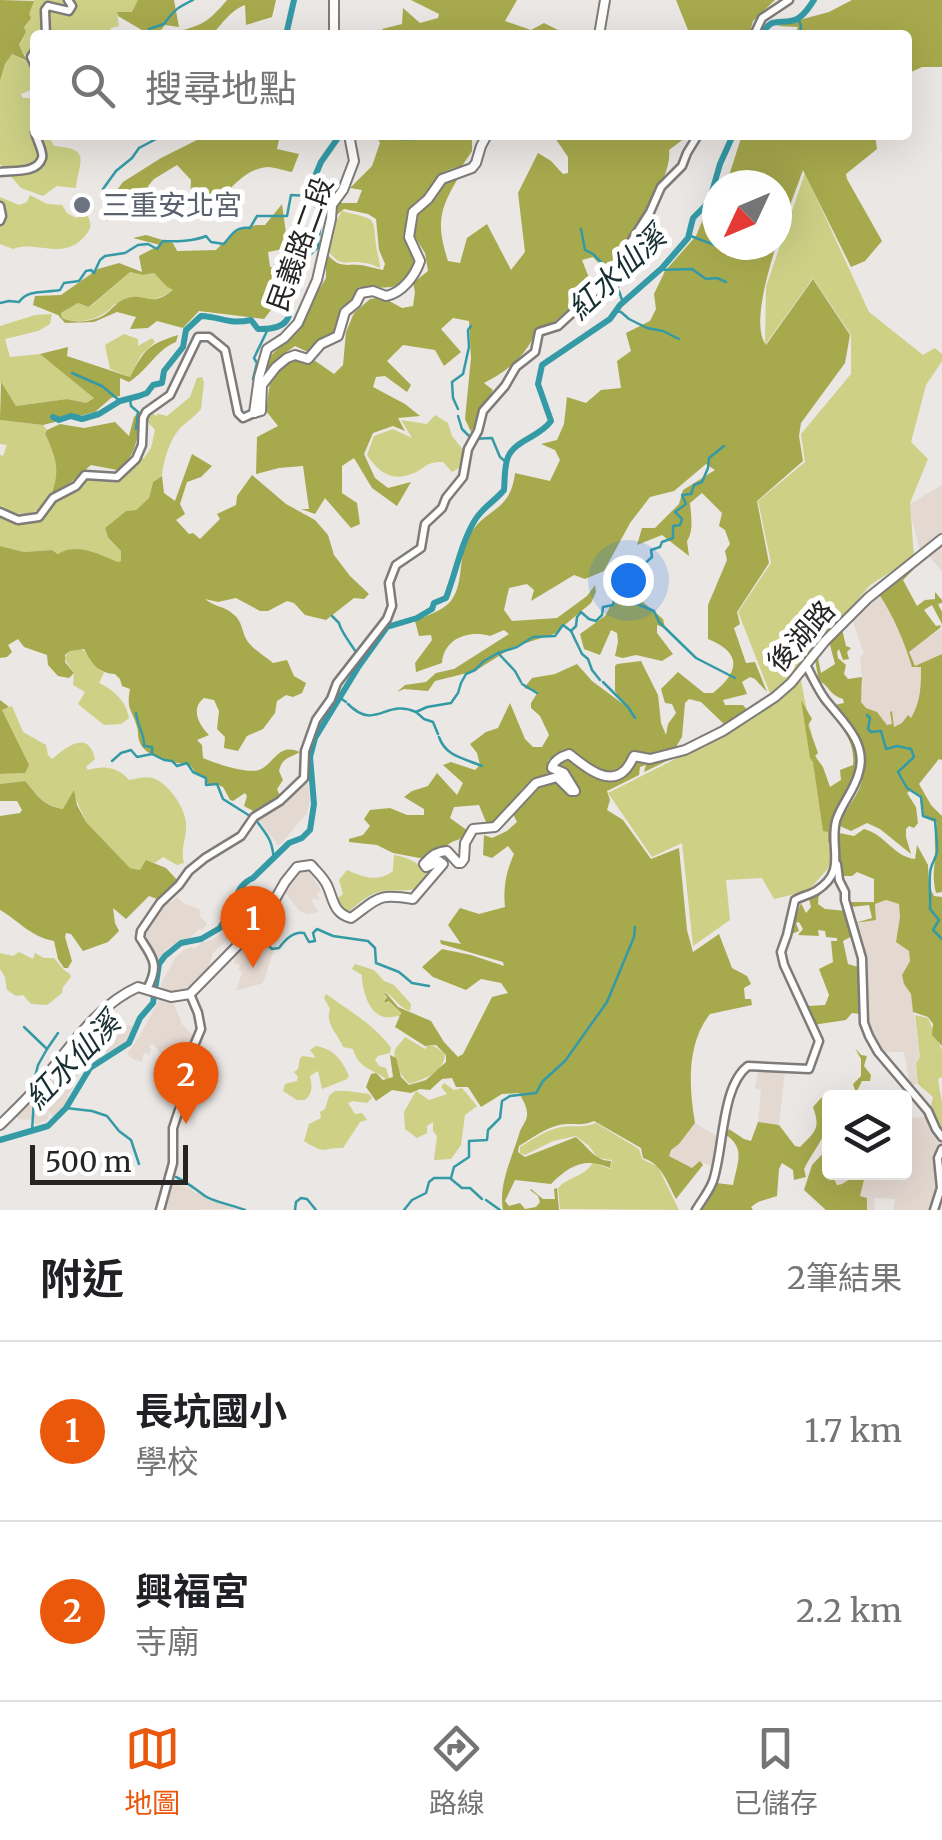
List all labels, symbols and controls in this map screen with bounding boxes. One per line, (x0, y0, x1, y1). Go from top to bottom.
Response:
search box (30, 30, 912, 140)
icon: search (65, 58, 120, 113)
text: 搜尋地點 (145, 65, 297, 112)
north arrow (702, 170, 792, 260)
street label: 民義路二段 (259, 172, 341, 316)
place label: 三重安北宮 (102, 187, 242, 223)
marker: 三重安北宮 (71, 194, 93, 216)
water label: 紅水仙溪 (559, 215, 676, 327)
your location (603, 555, 654, 606)
street label: 後湖路 (760, 593, 842, 679)
pin: 1 (220, 886, 286, 968)
water label: 紅水仙溪 (17, 1001, 130, 1117)
pin: 2 (154, 1042, 218, 1124)
map controls (822, 1090, 912, 1180)
button: layers (822, 1090, 912, 1180)
scale bar (30, 1140, 188, 1184)
text: 500 m (45, 1144, 132, 1180)
text: 附近 (40, 1253, 124, 1305)
text: 2筆結果 (787, 1258, 902, 1298)
text: 長坑國小 (135, 1388, 287, 1435)
text: 1 (65, 1411, 80, 1451)
text: 1.7 km (804, 1411, 902, 1451)
text: 學校 (135, 1442, 199, 1482)
text: 興福宮 (135, 1568, 249, 1615)
text: 2 (63, 1591, 82, 1631)
text: 2.2 km (796, 1591, 902, 1631)
text: 寺廟 (135, 1622, 199, 1662)
tab: 地圖 (124, 1721, 180, 1821)
tab: 路線 (429, 1721, 485, 1821)
tab: 已儲存 (734, 1721, 818, 1821)

